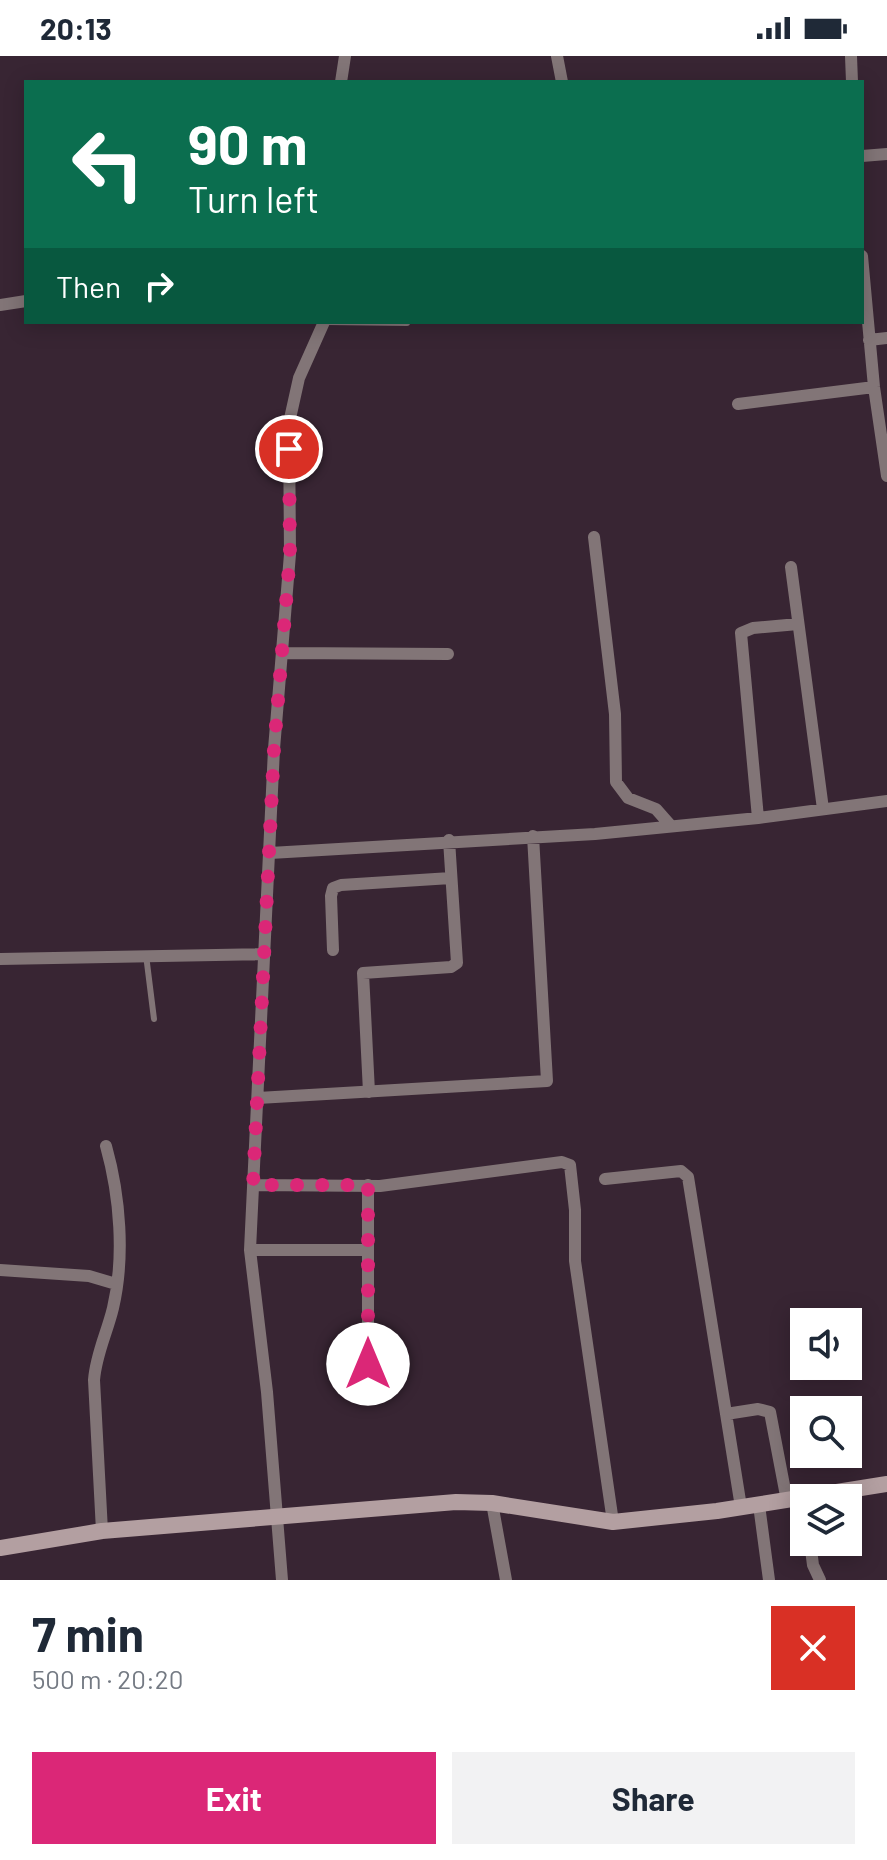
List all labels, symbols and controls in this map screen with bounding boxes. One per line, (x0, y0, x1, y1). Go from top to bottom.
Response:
text: 20:13 (40, 10, 112, 46)
text: 90 m (188, 109, 308, 176)
icon: left (56, 112, 160, 216)
text: Turn left (188, 177, 319, 220)
icon: right (137, 264, 181, 308)
text: Then (56, 268, 121, 304)
pin (255, 415, 323, 483)
icon: arrive (267, 427, 311, 471)
map controls (790, 1308, 862, 1556)
button: sound (790, 1308, 862, 1380)
position arrow (326, 1322, 410, 1406)
button: search (790, 1396, 862, 1468)
button: layers (790, 1484, 862, 1556)
text: 7 min (32, 1604, 144, 1662)
button: close (771, 1606, 855, 1690)
text: 500 m · 20:20 (32, 1663, 183, 1694)
button: Exit (32, 1752, 436, 1844)
button: Share (452, 1752, 855, 1844)

